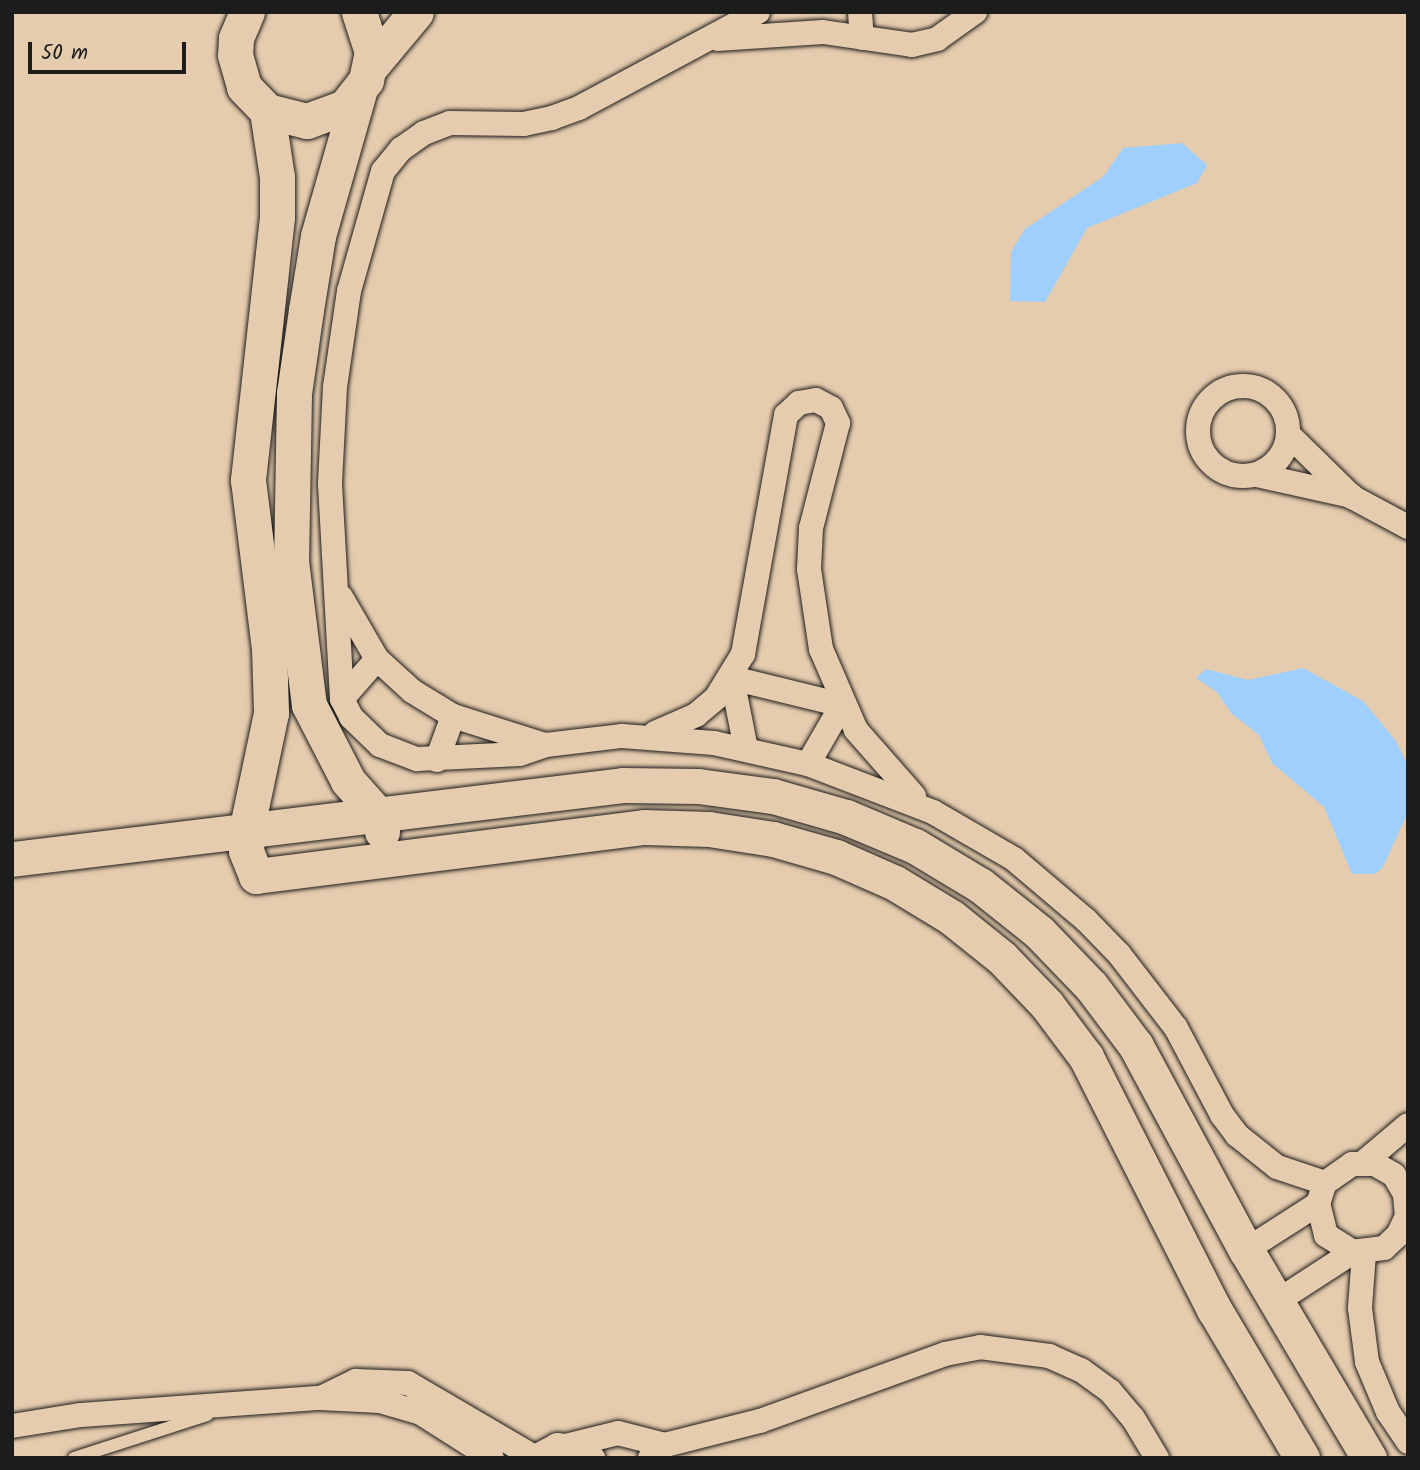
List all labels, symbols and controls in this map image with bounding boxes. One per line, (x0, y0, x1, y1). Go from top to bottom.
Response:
scale bar (32, 28, 189, 72)
text: 50 m (41, 37, 88, 70)

